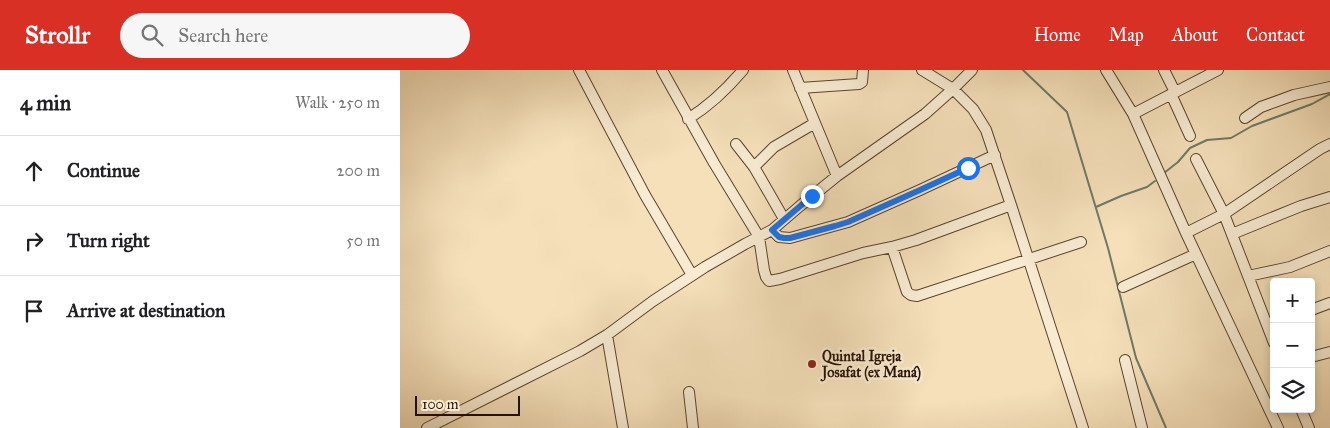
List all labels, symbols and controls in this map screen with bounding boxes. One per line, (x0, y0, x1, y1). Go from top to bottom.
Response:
search box (120, 13, 470, 58)
text: Strollr (25, 20, 90, 50)
icon: search (138, 21, 166, 49)
text: Search here (178, 24, 268, 47)
text: Home (1034, 24, 1081, 46)
text: Map (1109, 24, 1144, 46)
text: About (1172, 24, 1218, 46)
text: Contact (1246, 24, 1305, 46)
text: 4 min (20, 90, 71, 116)
text: Walk · 250 m (295, 93, 380, 112)
icon: ahead (20, 157, 48, 185)
route start (957, 157, 980, 180)
text: Continue (67, 159, 140, 182)
text: 200 m (337, 161, 380, 180)
route end (801, 185, 824, 208)
icon: right (20, 227, 48, 255)
text: Turn right (67, 229, 150, 252)
text: 50 m (346, 231, 380, 250)
map controls (1270, 278, 1315, 413)
button: + (1270, 278, 1315, 323)
icon: arrive (20, 297, 48, 325)
text: Arrive at destination (67, 299, 225, 322)
button: − (1270, 323, 1315, 368)
place label: Quintal Igreja Josafat (ex Maná) (820, 348, 921, 382)
marker: Quintal Igreja Josafat (ex Maná) (806, 358, 818, 370)
button: layers (1270, 368, 1315, 413)
scale bar (415, 393, 520, 416)
text: 100 m (422, 396, 459, 413)

